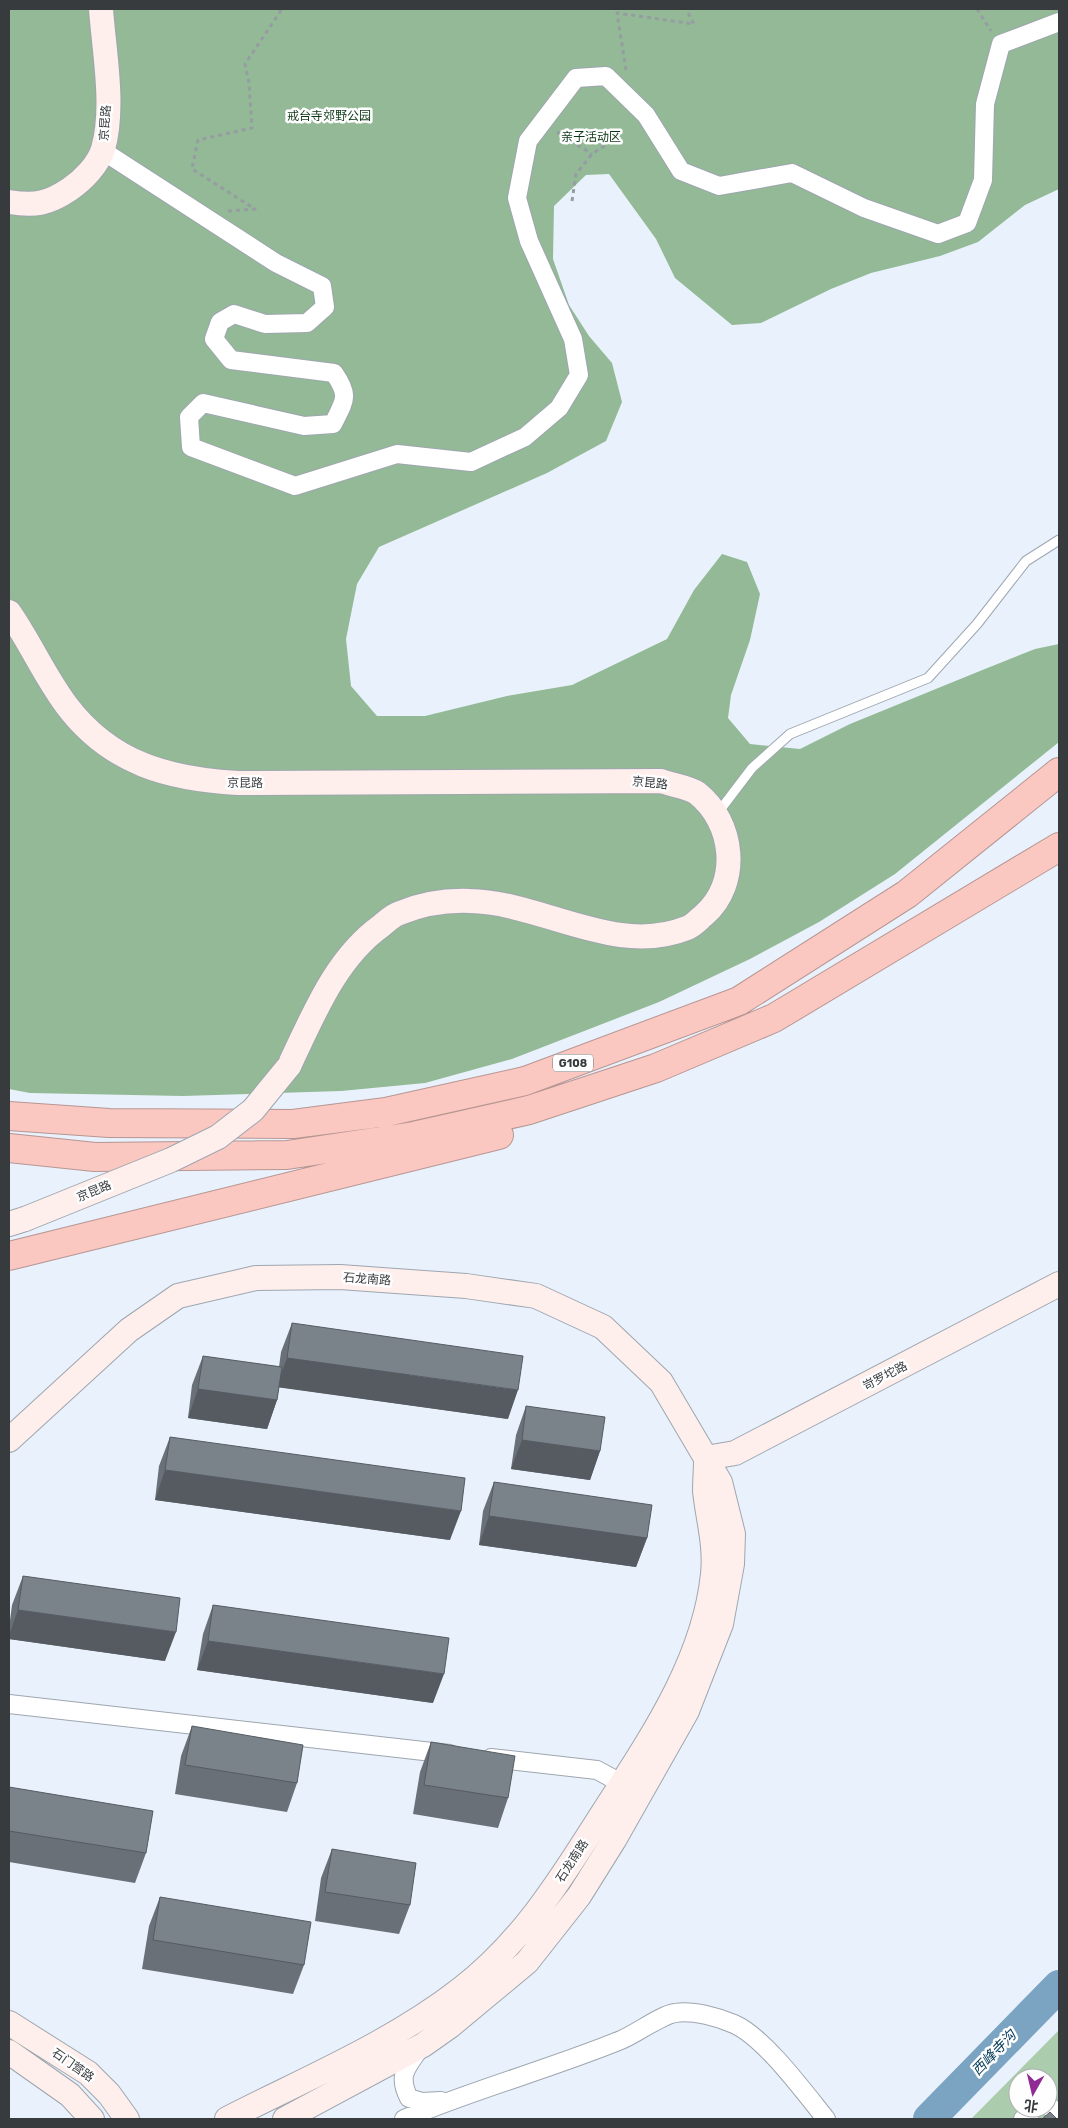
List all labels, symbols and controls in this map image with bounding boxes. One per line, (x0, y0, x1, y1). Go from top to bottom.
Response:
street label: 京昆路 (97, 105, 113, 141)
park label: 戒台寺郊野公园 (287, 109, 371, 123)
park label: 亲子活动区 (561, 130, 621, 144)
street label: 京昆路 (631, 774, 669, 792)
street label: 京昆路 (227, 776, 263, 790)
road number: G108 (553, 1054, 593, 1072)
street label: 京昆路 (75, 1178, 113, 1204)
street label: 石龙南路 (343, 1270, 391, 1288)
street label: 岢罗坨路 (860, 1359, 910, 1393)
street label: 石龙南路 (553, 1837, 591, 1885)
water label: 西峰寺沟 (968, 2026, 1021, 2079)
street label: 石门营路 (49, 2045, 97, 2085)
north arrow (1008, 2068, 1058, 2118)
text: 北 (1023, 2096, 1039, 2115)

